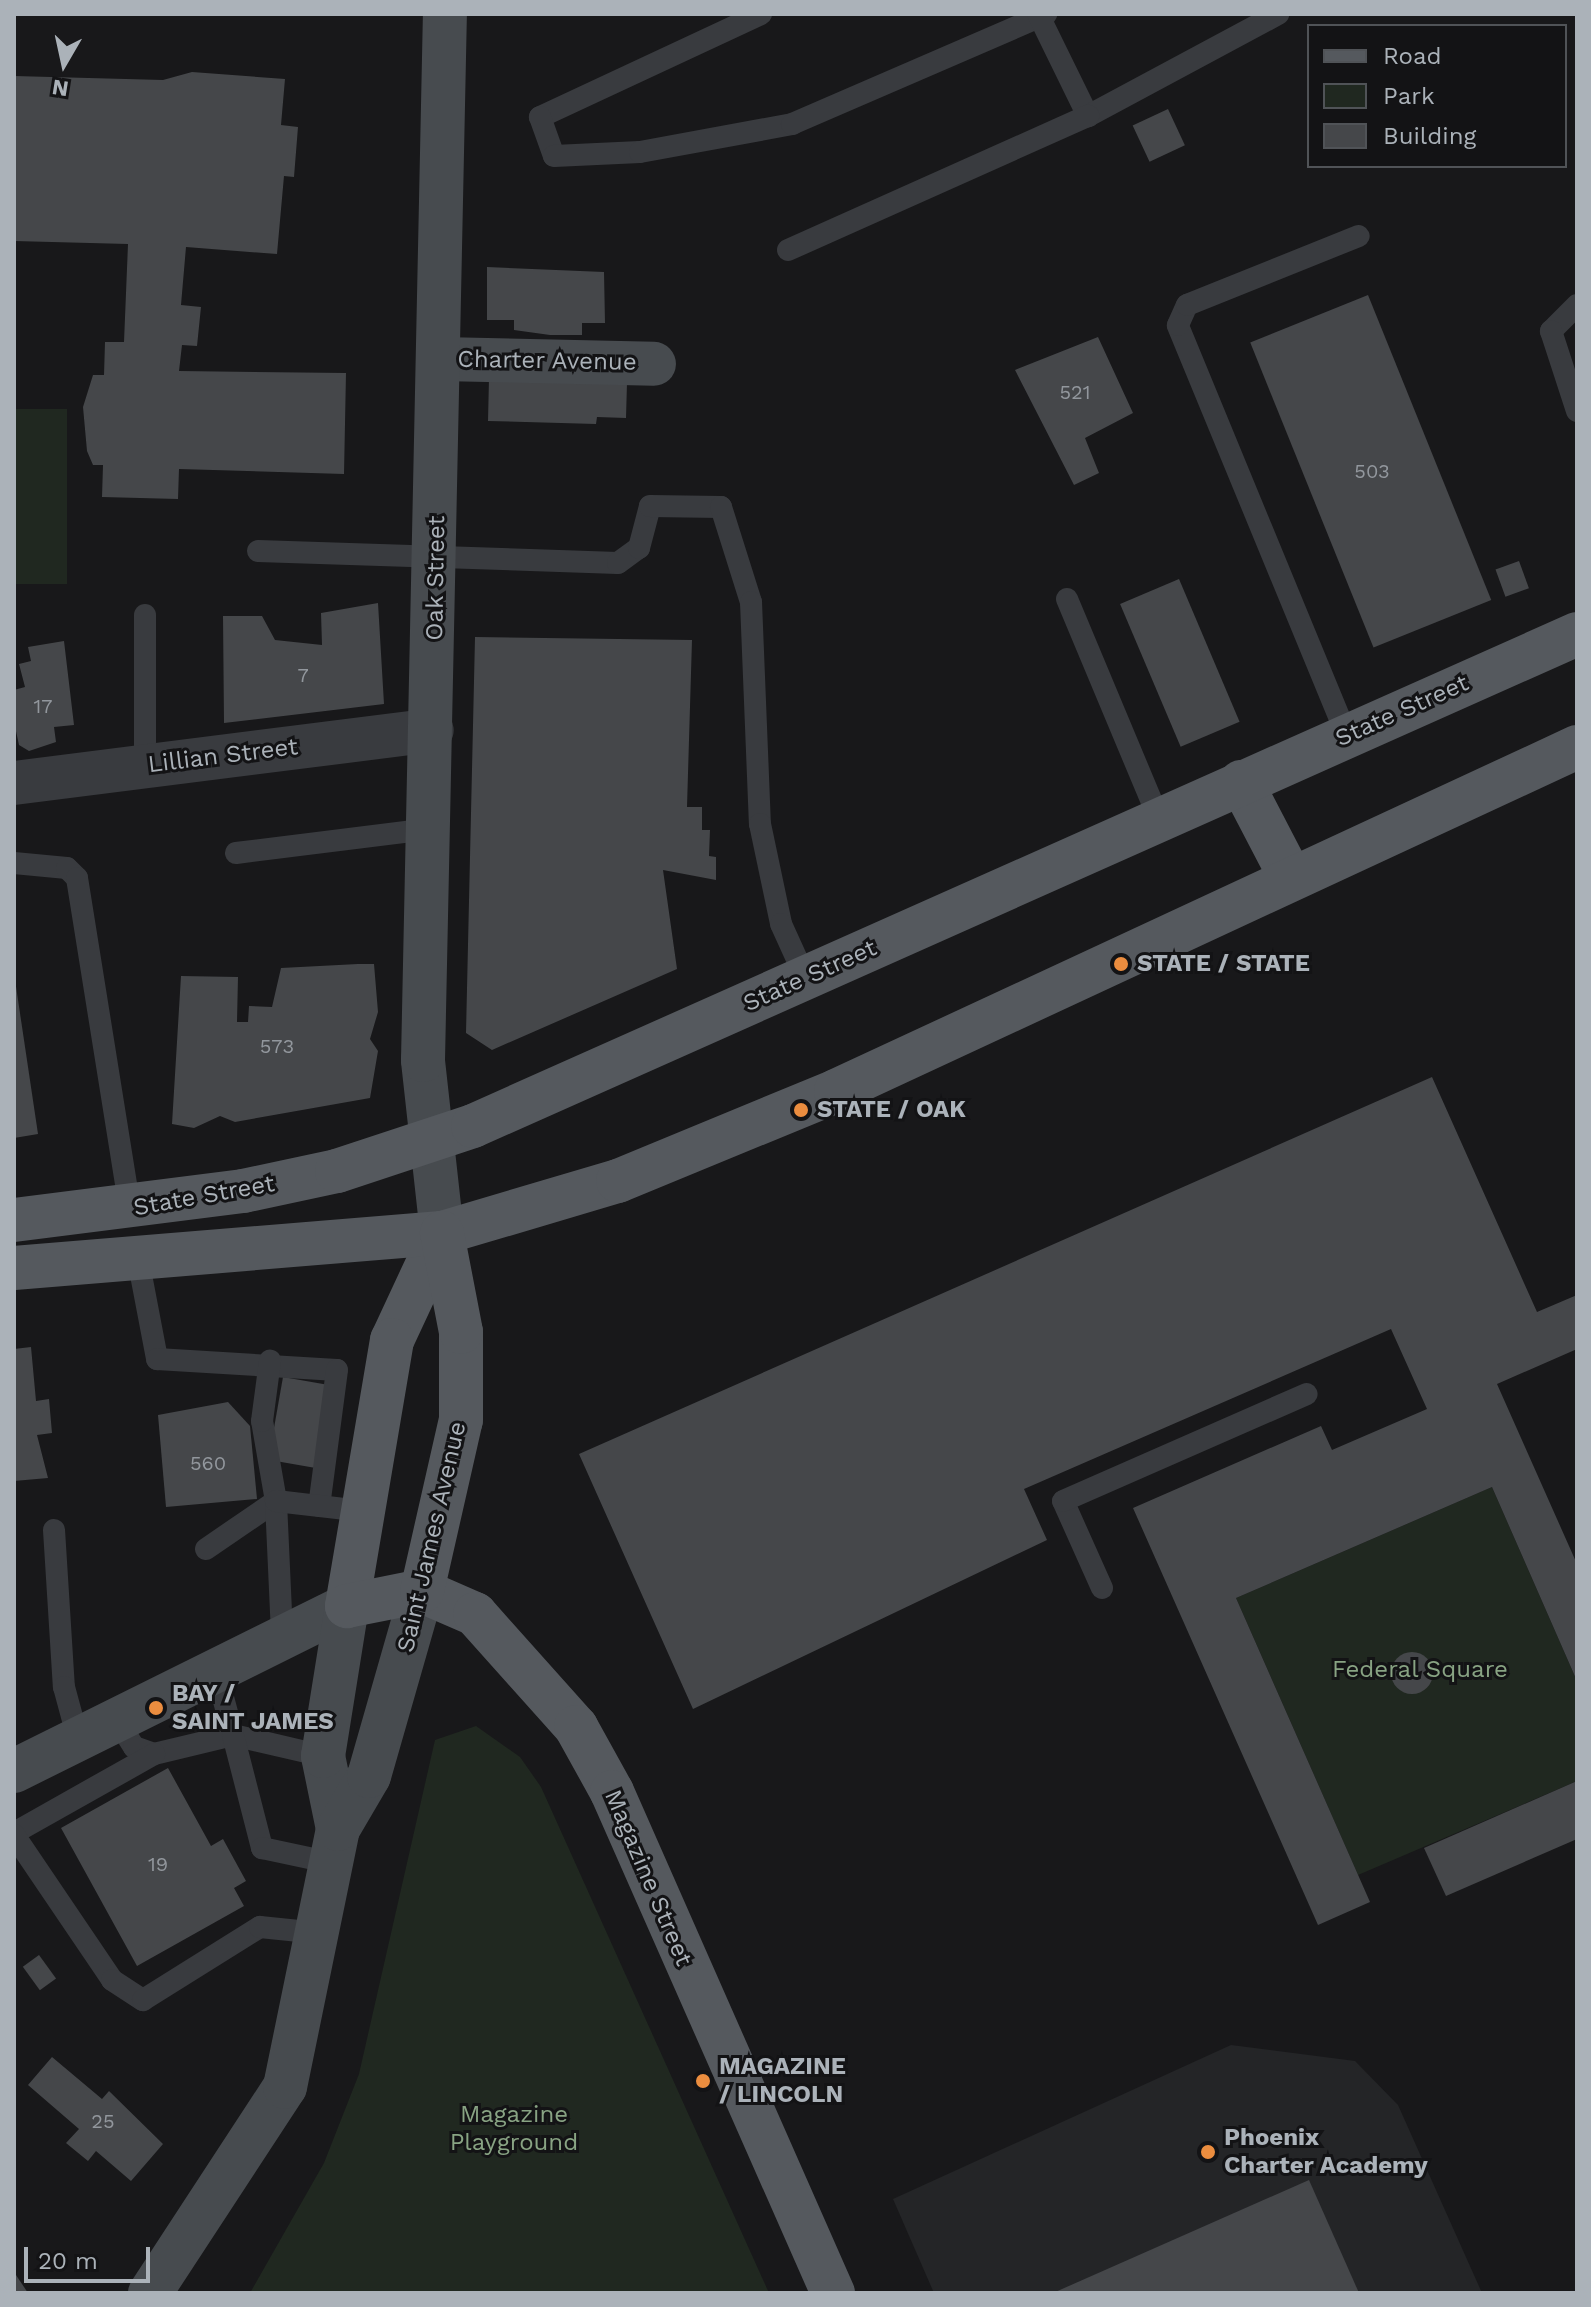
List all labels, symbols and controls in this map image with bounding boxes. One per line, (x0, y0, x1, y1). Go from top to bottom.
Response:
north arrow (24, 24, 104, 104)
legend (1307, 24, 1567, 168)
text: Road (1383, 42, 1442, 70)
text: N (50, 75, 70, 102)
text: Park (1383, 82, 1435, 110)
text: Building (1383, 122, 1476, 150)
street label: Charter Avenue (456, 345, 638, 377)
house number: 521 (1059, 380, 1091, 404)
house number: 503 (1354, 459, 1390, 483)
street label: Oak Street (421, 515, 451, 641)
house number: 7 (297, 663, 309, 687)
street label: State Street (1331, 669, 1473, 753)
house number: 17 (33, 694, 53, 718)
street label: Lillian Street (146, 733, 300, 779)
street label: State Street (739, 934, 881, 1018)
place label: STATE / STATE (1137, 950, 1310, 978)
marker: STATE / STATE (1112, 955, 1130, 973)
house number: 573 (260, 1034, 294, 1058)
place label: STATE / OAK (817, 1096, 966, 1124)
marker: STATE / OAK (792, 1101, 810, 1119)
street label: State Street (131, 1169, 277, 1223)
street label: Saint James Avenue (391, 1418, 473, 1656)
house number: 560 (190, 1451, 226, 1475)
park label: Federal Square (1332, 1656, 1508, 1684)
place label: BAY / SAINT JAMES (172, 1680, 335, 1736)
marker: BAY / SAINT JAMES (147, 1699, 165, 1717)
street label: Magazine Street (598, 1786, 698, 1970)
house number: 19 (148, 1852, 168, 1876)
place label: MAGAZINE / LINCOLN (719, 2053, 846, 2109)
marker: MAGAZINE / LINCOLN (694, 2072, 712, 2090)
park label: Magazine Playground (450, 2101, 578, 2157)
house number: 25 (91, 2109, 115, 2133)
place label: Phoenix Charter Academy (1224, 2124, 1429, 2180)
marker: Phoenix Charter Academy (1199, 2143, 1217, 2161)
scale bar (28, 2231, 154, 2281)
text: 20 m (38, 2247, 98, 2275)

